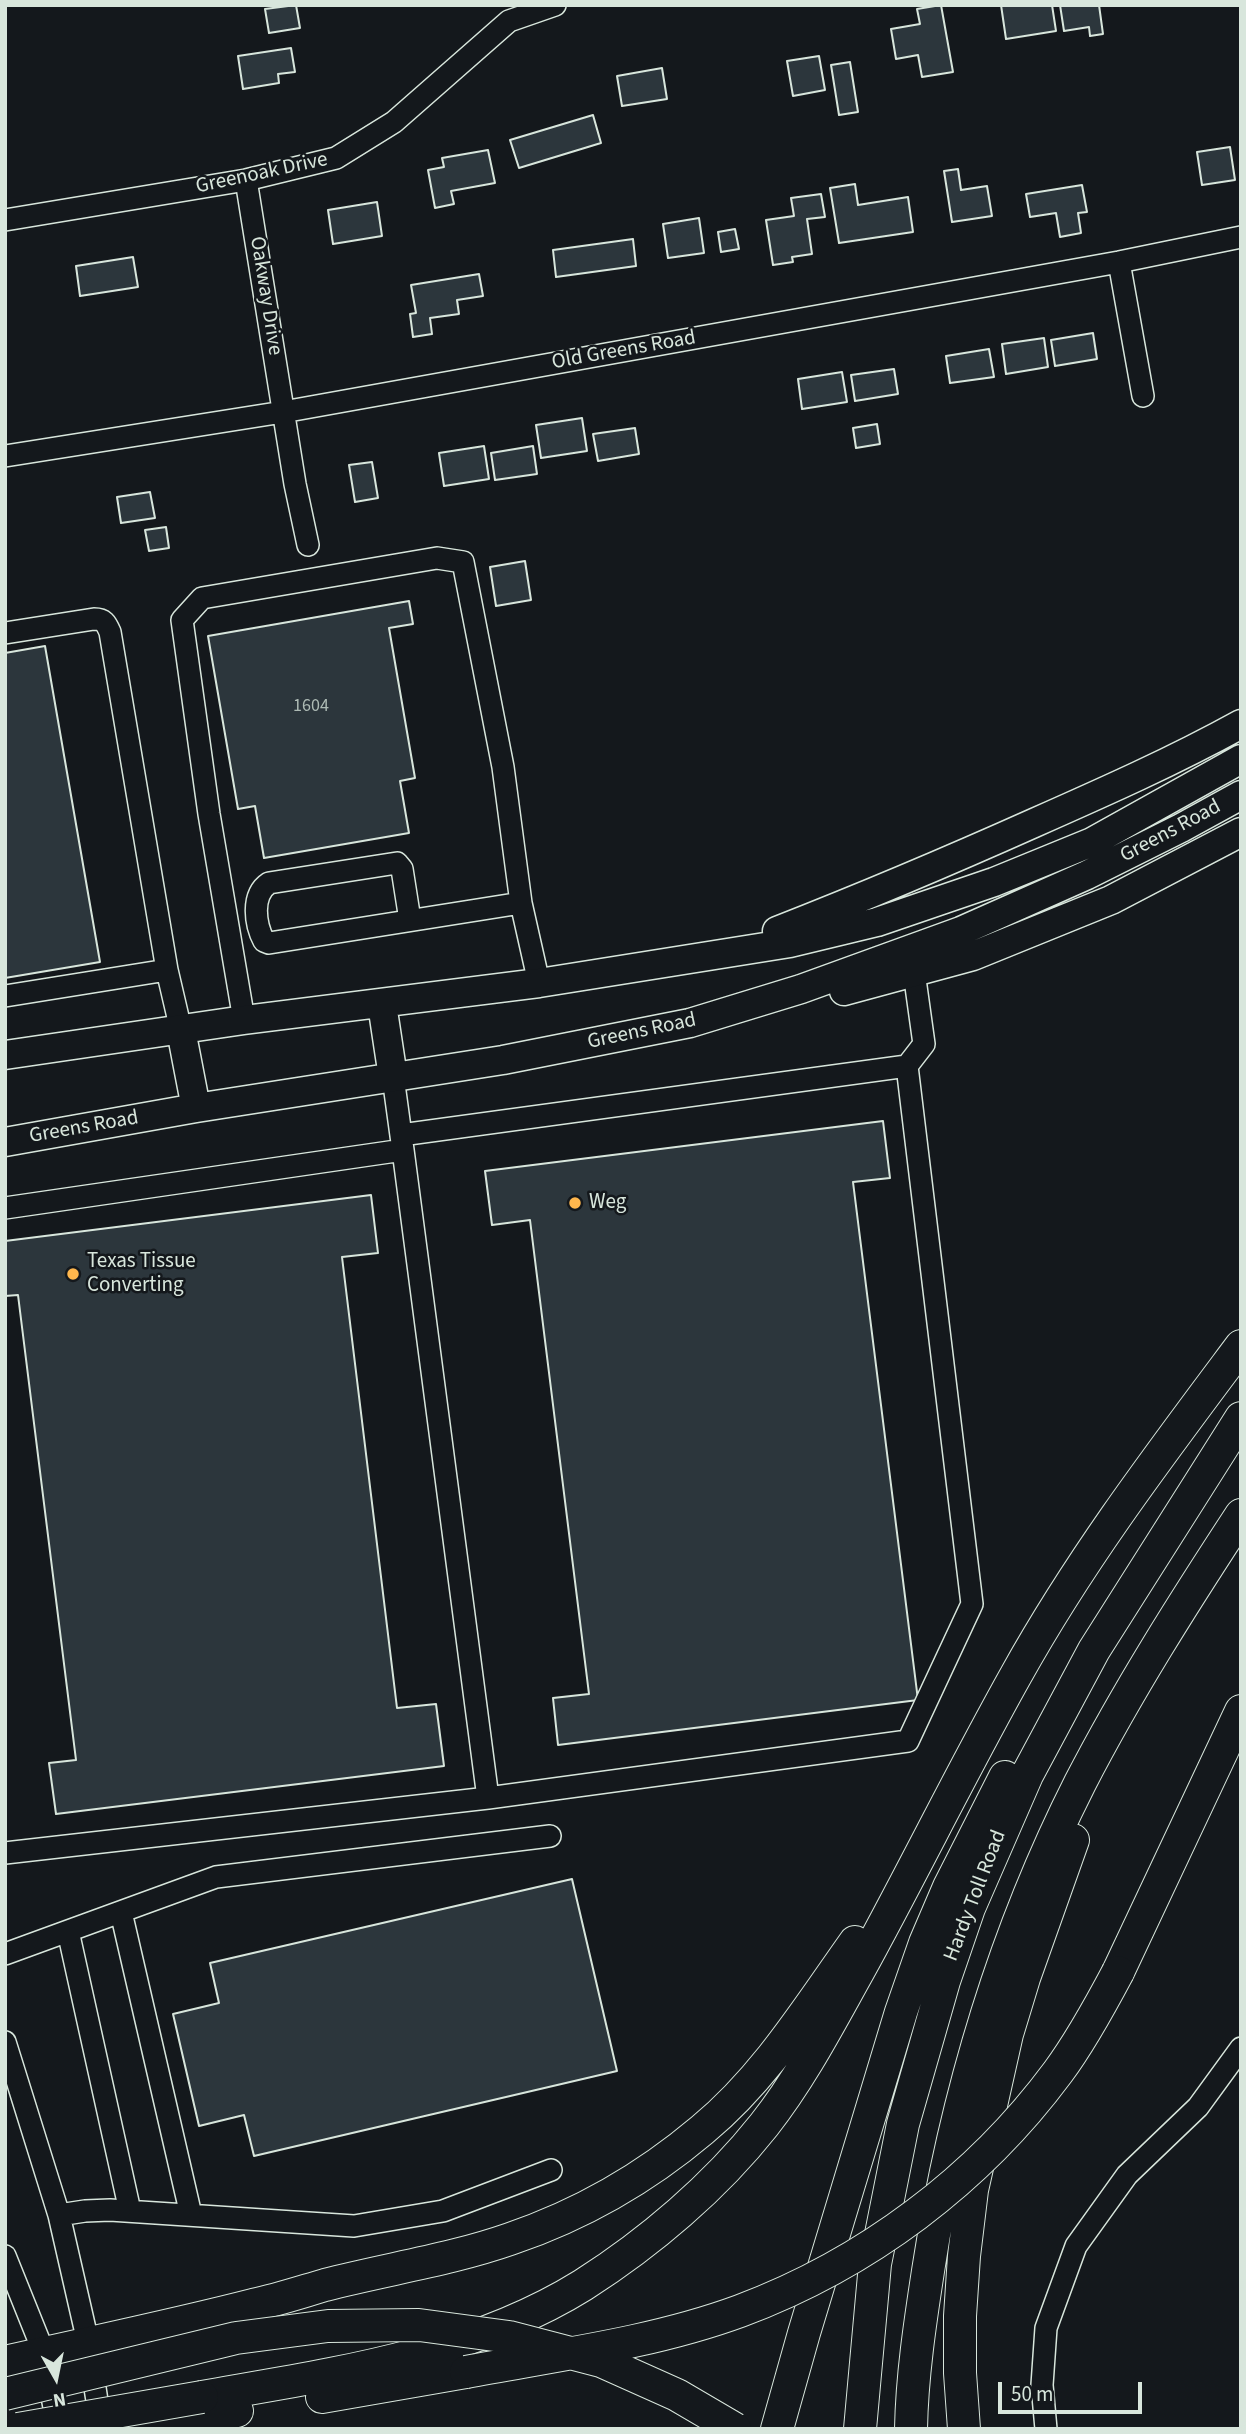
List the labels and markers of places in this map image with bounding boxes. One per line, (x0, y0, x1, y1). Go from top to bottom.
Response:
place label: Weg (589, 1190, 626, 1216)
marker: Weg (567, 1195, 583, 1211)
place label: Texas Tissue Converting (87, 1249, 196, 1299)
marker: Texas Tissue Converting (65, 1266, 81, 1282)

